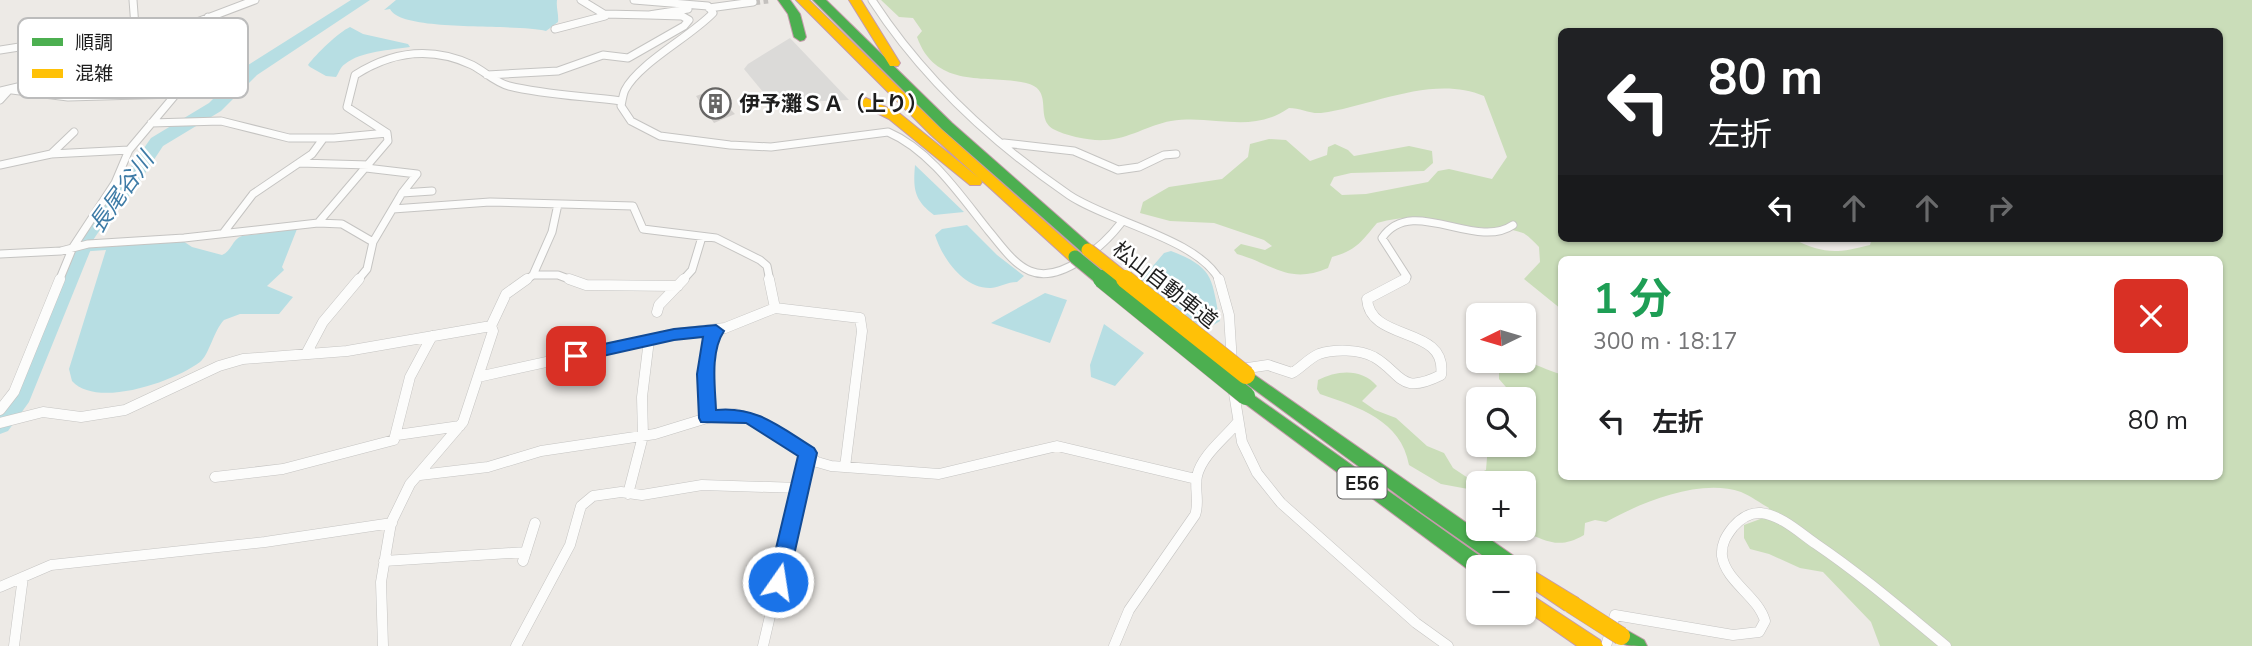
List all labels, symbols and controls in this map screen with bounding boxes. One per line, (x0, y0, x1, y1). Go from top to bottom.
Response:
legend (18, 18, 248, 98)
text: 順調 (75, 30, 113, 56)
text: 80 m (1708, 44, 1823, 111)
icon: left (1593, 56, 1684, 147)
text: 混雑 (75, 61, 113, 87)
building icon: 伊予灘ＳＡ（上り） (699, 87, 733, 121)
place label: 伊予灘ＳＡ（上り） (739, 90, 928, 118)
text: 左折 (1708, 113, 1772, 156)
water label: 長尾谷川 (82, 144, 163, 239)
icon: left (1762, 189, 1800, 227)
icon: ahead (1835, 189, 1873, 227)
icon: ahead (1908, 189, 1946, 227)
icon: right (1981, 189, 2019, 227)
street label: 松山自動車道 (1107, 235, 1223, 335)
text: 1 分 (1593, 271, 1672, 328)
button: close (2114, 279, 2188, 353)
north arrow (1466, 303, 1536, 373)
map controls (1466, 303, 1536, 625)
pin (546, 326, 606, 386)
text: 300 m · 18:17 (1593, 326, 1738, 357)
icon: arrive (557, 337, 595, 375)
button: search (1466, 387, 1536, 457)
icon: left (1593, 402, 1631, 440)
text: 80 m (2128, 403, 2188, 438)
text: 左折 (1652, 405, 1704, 440)
road number: E56 (1338, 468, 1386, 498)
button: + (1466, 471, 1536, 541)
position arrow (741, 545, 815, 619)
button: − (1466, 555, 1536, 625)

